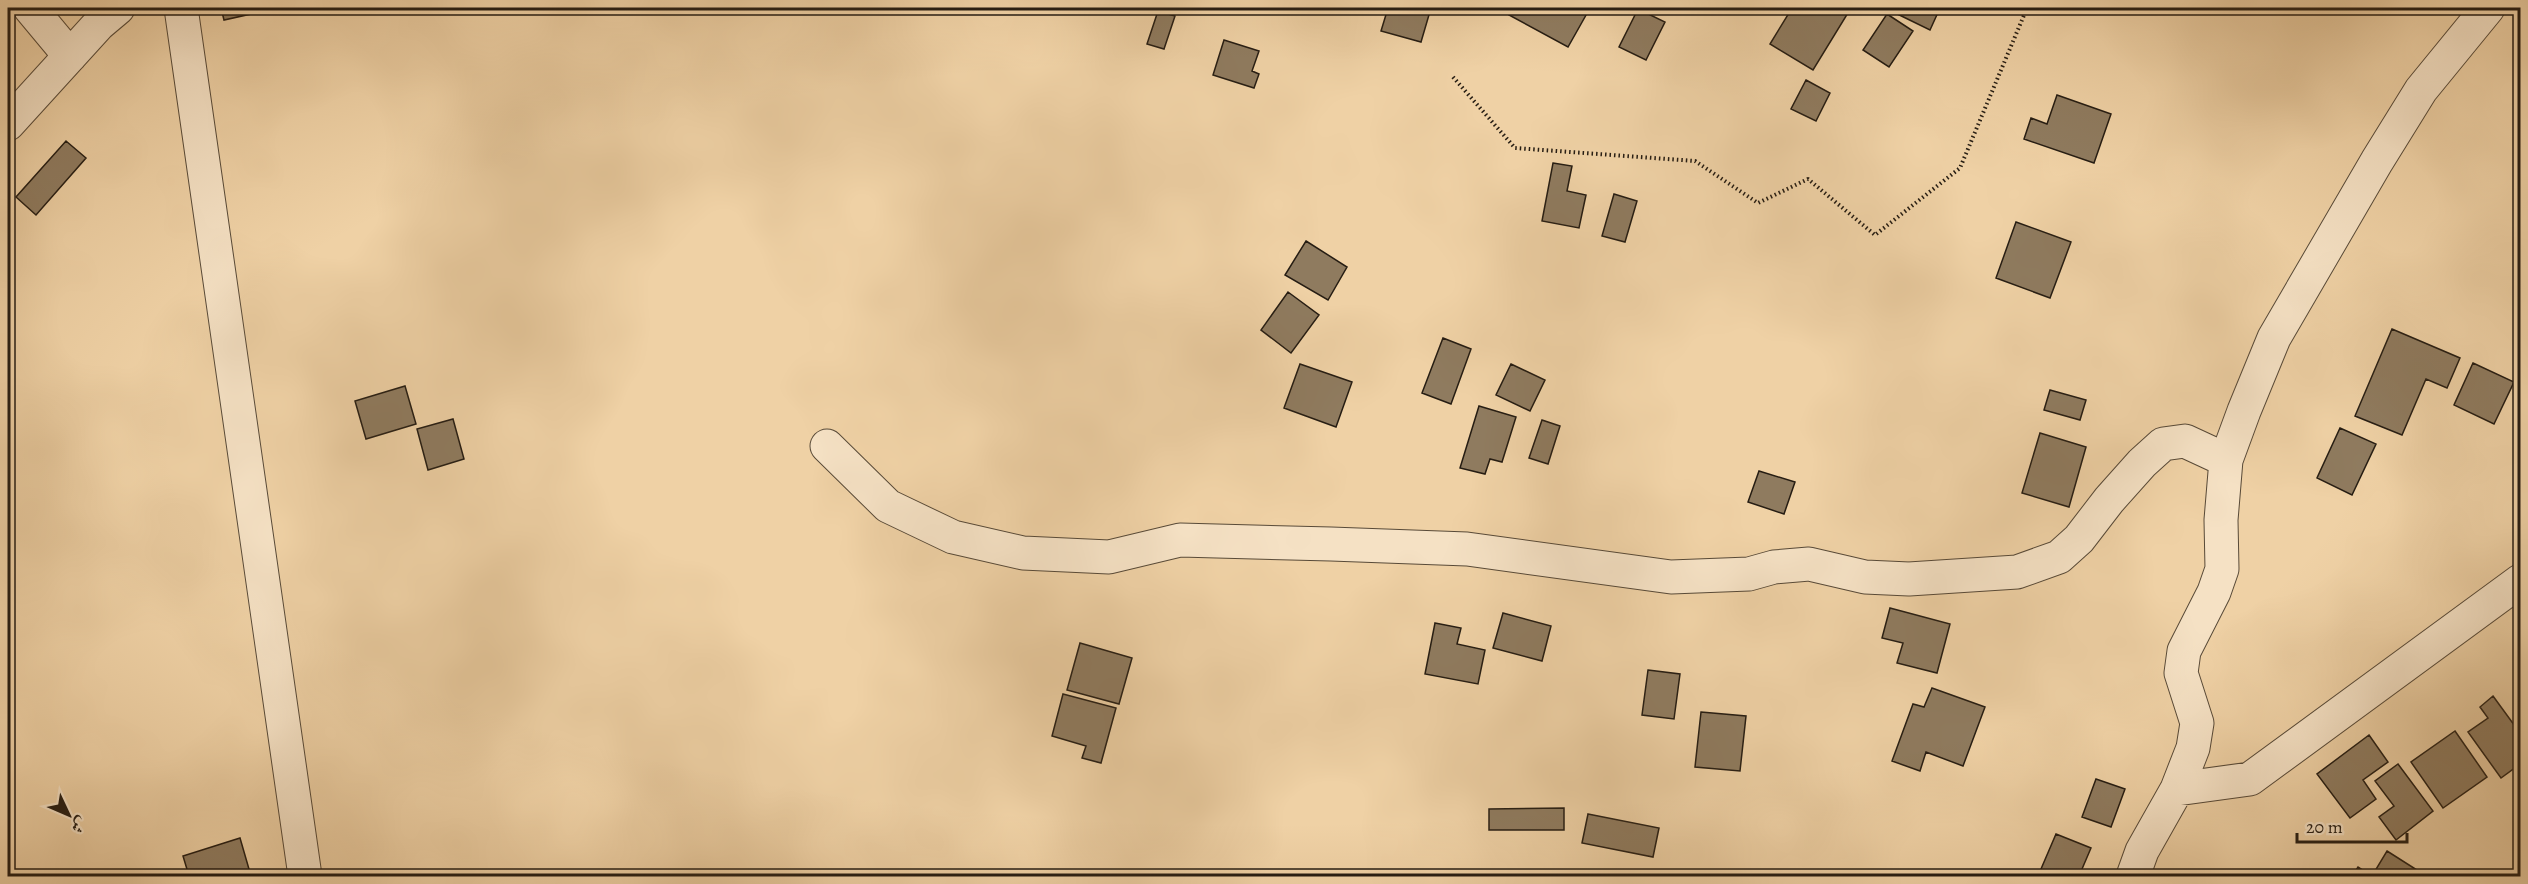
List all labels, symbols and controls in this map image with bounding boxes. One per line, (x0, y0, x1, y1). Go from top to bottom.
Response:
north arrow (39, 785, 99, 845)
scale bar (2297, 806, 2406, 844)
text: ش (66, 811, 92, 838)
text: 20 m (2306, 815, 2343, 839)

